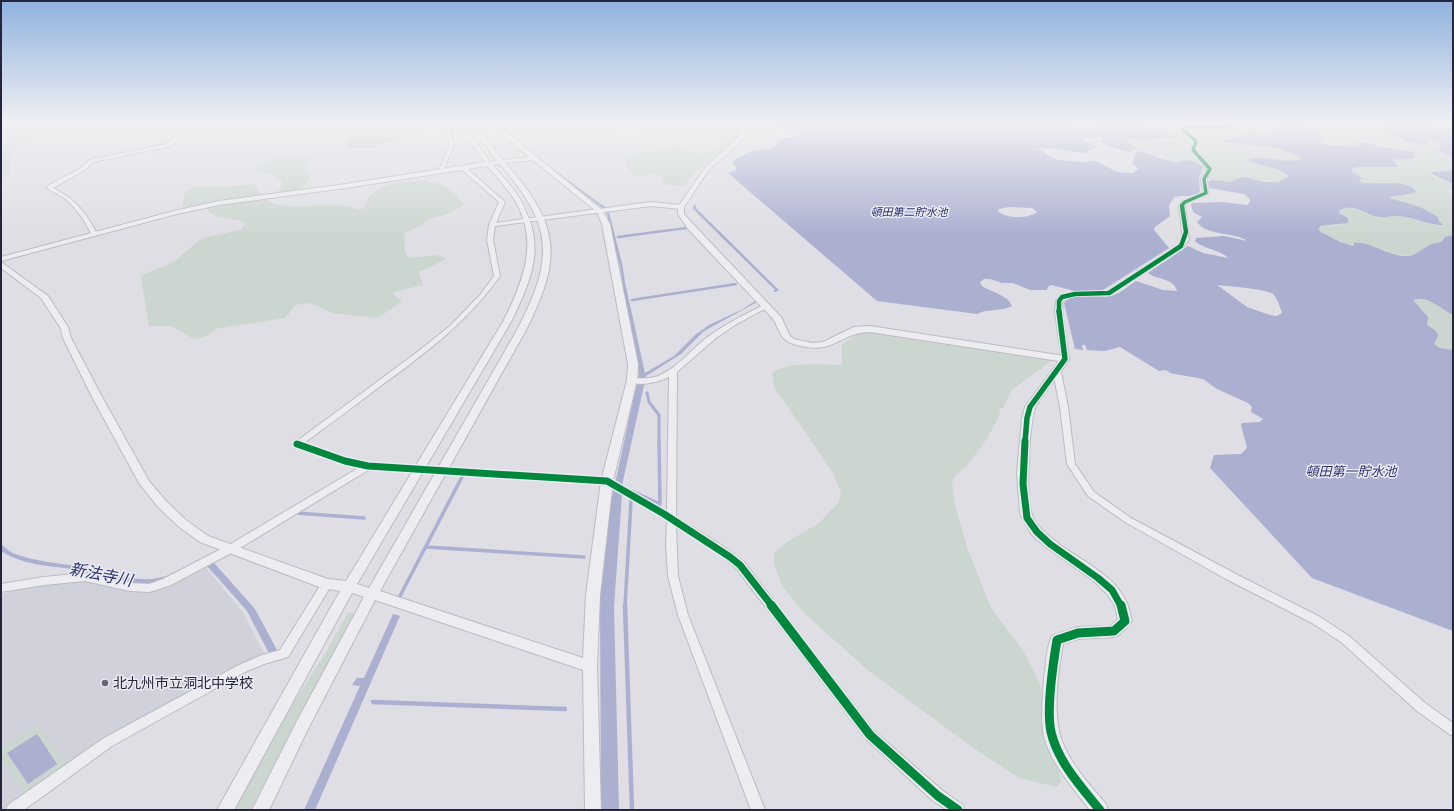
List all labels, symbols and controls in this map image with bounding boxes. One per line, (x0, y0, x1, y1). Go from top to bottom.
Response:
water label: 頓田第二貯水池 (871, 205, 948, 219)
water label: 頓田第一貯水池 (1305, 463, 1398, 479)
water label: 新法寺川 (68, 558, 136, 590)
place label: 北九州市立洞北中学校 (113, 674, 253, 691)
marker: 北九州市立洞北中学校 (100, 678, 110, 688)

